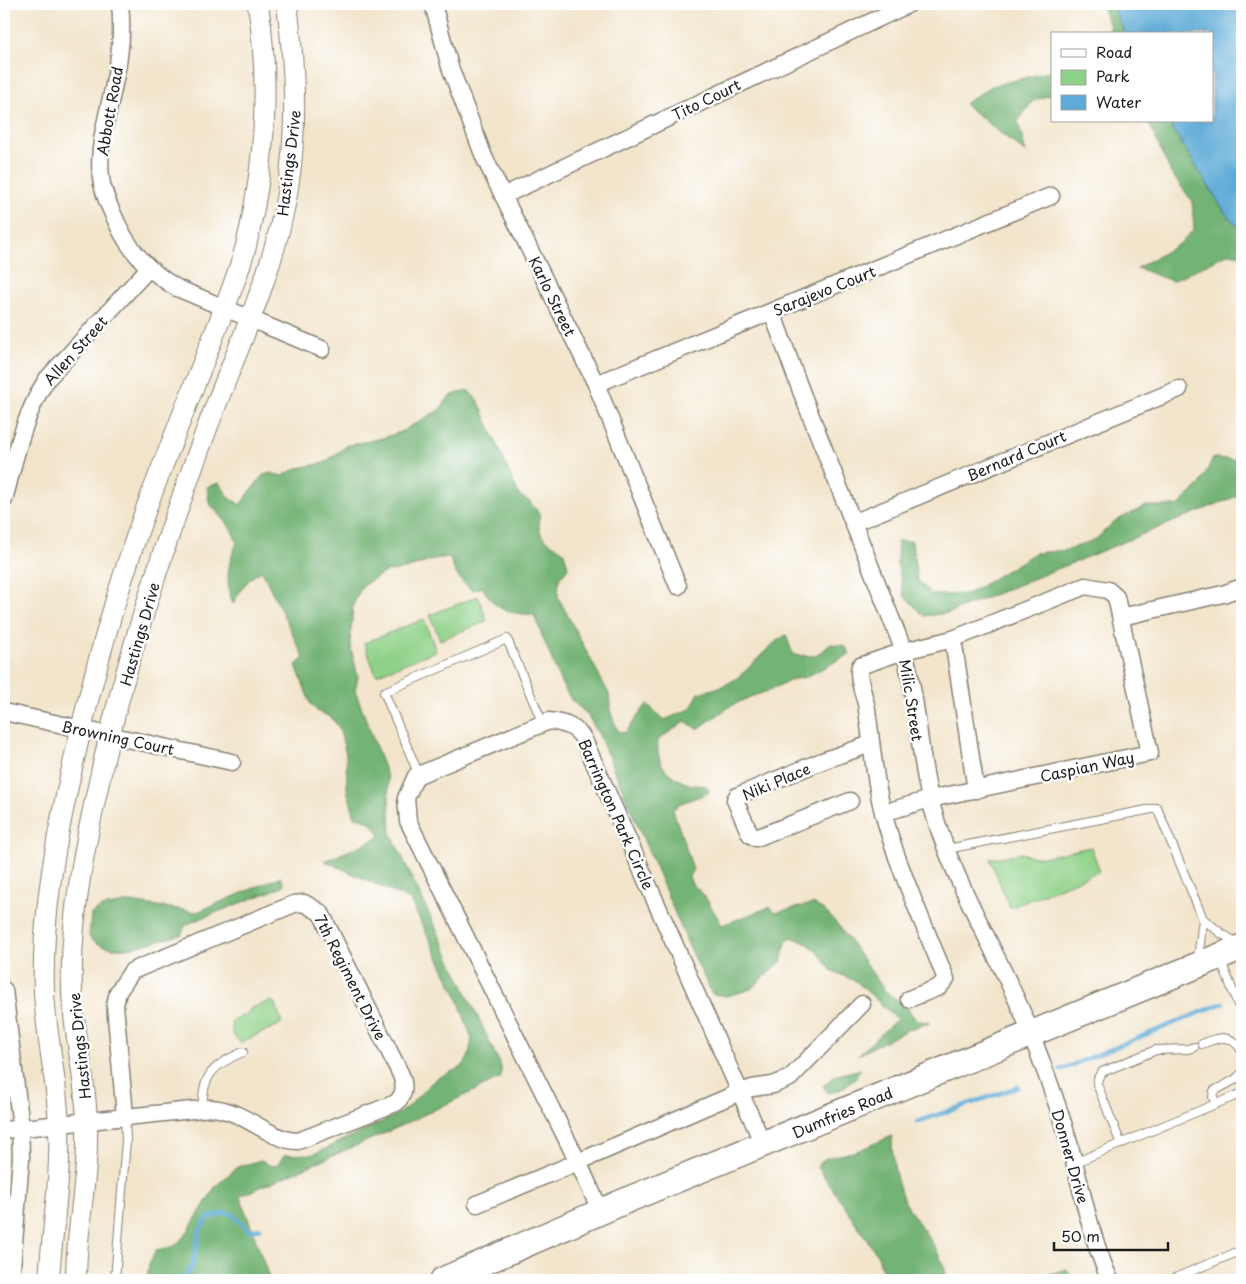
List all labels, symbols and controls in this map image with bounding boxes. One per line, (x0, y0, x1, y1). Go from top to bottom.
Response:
legend (1051, 32, 1214, 122)
text: Road (1096, 40, 1132, 63)
text: Park (1096, 64, 1130, 87)
street label: Abbott Road (90, 65, 128, 157)
street label: Tito Court (668, 72, 744, 126)
text: Water (1096, 90, 1141, 113)
street label: Hastings Drive (270, 109, 306, 217)
street label: Karlo Street (524, 252, 582, 340)
street label: Sarajevo Court (769, 259, 879, 321)
street label: Allen Street (38, 310, 112, 390)
street label: Bernard Court (963, 424, 1069, 486)
street label: Hastings Drive (113, 579, 165, 688)
street label: Milic Street (894, 657, 930, 743)
street label: Browning Court (60, 714, 176, 760)
street label: Barrington Park Circle (573, 735, 661, 893)
street label: Caspian Way (1038, 745, 1136, 787)
street label: Niki Place (738, 756, 814, 806)
street label: 7th Regiment Drive (309, 910, 393, 1044)
street label: Hastings Drive (62, 992, 96, 1100)
street label: Dumfries Road (788, 1080, 896, 1144)
street label: Donner Drive (1047, 1106, 1095, 1206)
scale bar (1054, 1219, 1167, 1251)
text: 50 m (1061, 1224, 1100, 1247)

